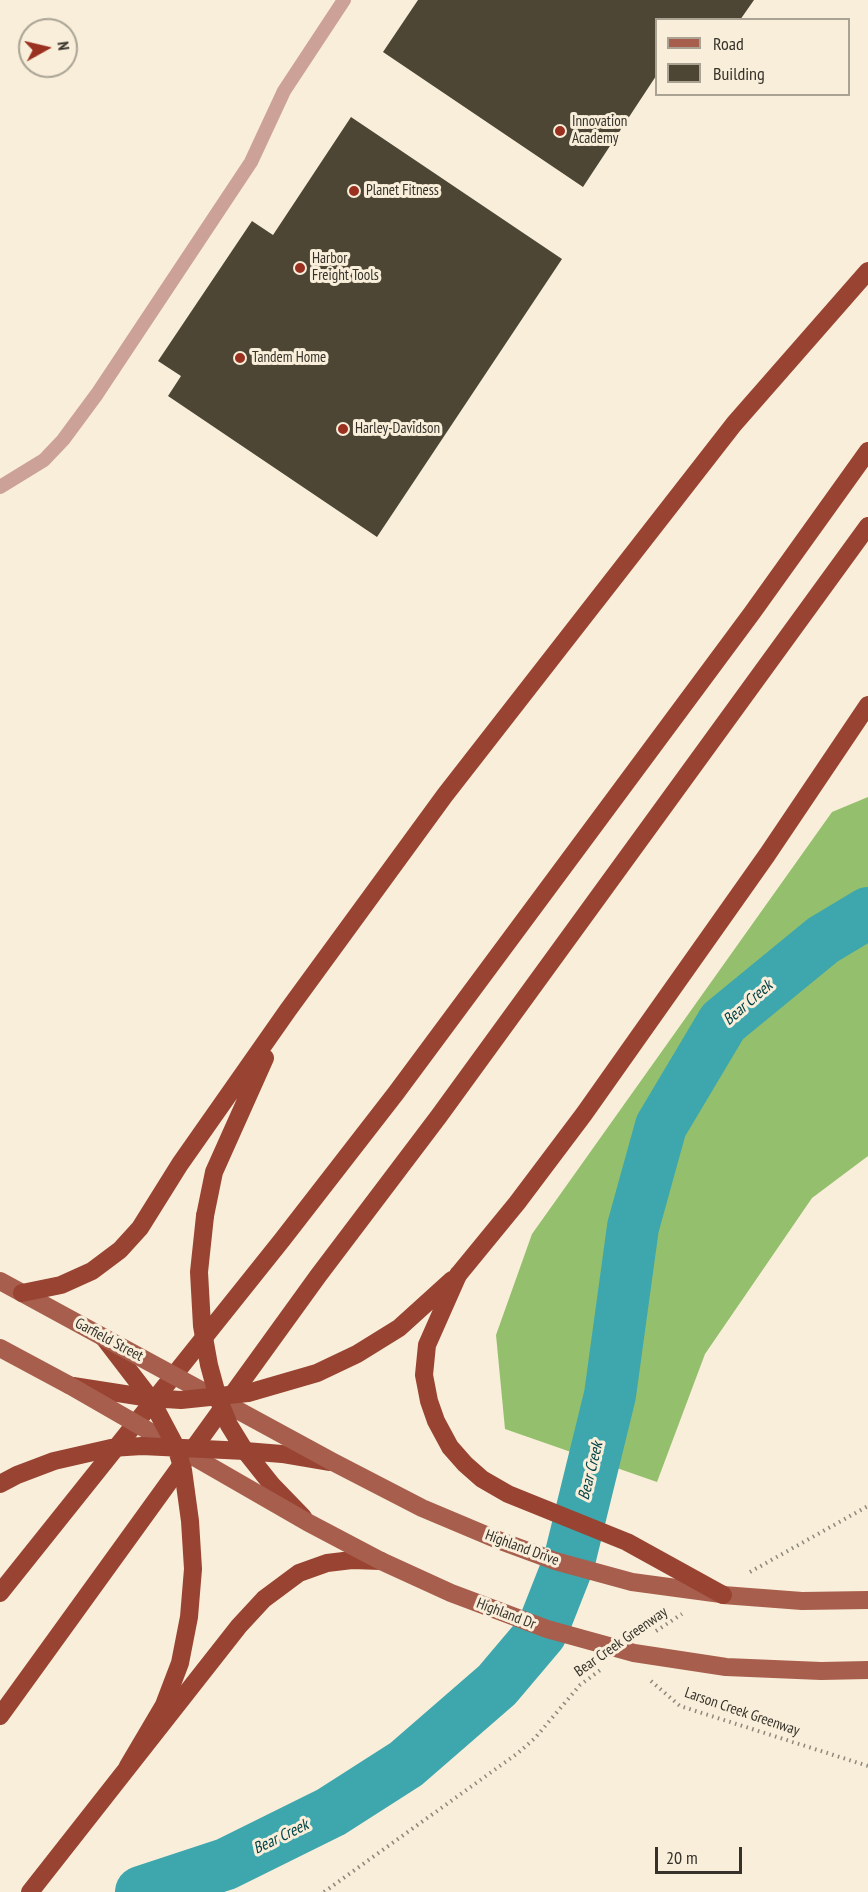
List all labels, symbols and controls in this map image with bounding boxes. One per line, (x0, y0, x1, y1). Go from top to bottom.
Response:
north arrow (18, 18, 78, 78)
legend (655, 18, 850, 96)
text: Road (713, 32, 744, 55)
text: N (53, 40, 74, 51)
text: Building (713, 62, 765, 85)
place label: Innovation Academy (572, 113, 627, 148)
marker: Innovation Academy (553, 124, 567, 138)
place label: Planet Fitness (366, 182, 439, 200)
marker: Planet Fitness (347, 184, 361, 198)
place label: Harbor Freight Tools (312, 250, 379, 285)
marker: Harbor Freight Tools (293, 261, 307, 275)
place label: Tandem Home (252, 349, 326, 367)
marker: Tandem Home (233, 351, 247, 365)
place label: Harley-Davidson (355, 420, 440, 438)
marker: Harley-Davidson (336, 422, 350, 436)
water label: Bear Creek (719, 976, 777, 1030)
street label: Garfield Street (72, 1315, 146, 1365)
water label: Bear Creek (575, 1440, 607, 1502)
street label: Highland Drive (483, 1526, 561, 1570)
street label: Highland Dr (474, 1594, 538, 1634)
street label: Bear Creek Greenway (571, 1603, 671, 1681)
street label: Larson Creek Greenway (682, 1684, 802, 1740)
water label: Bear Creek (250, 1815, 312, 1859)
scale bar (658, 1835, 745, 1873)
text: 20 m (666, 1846, 698, 1869)

